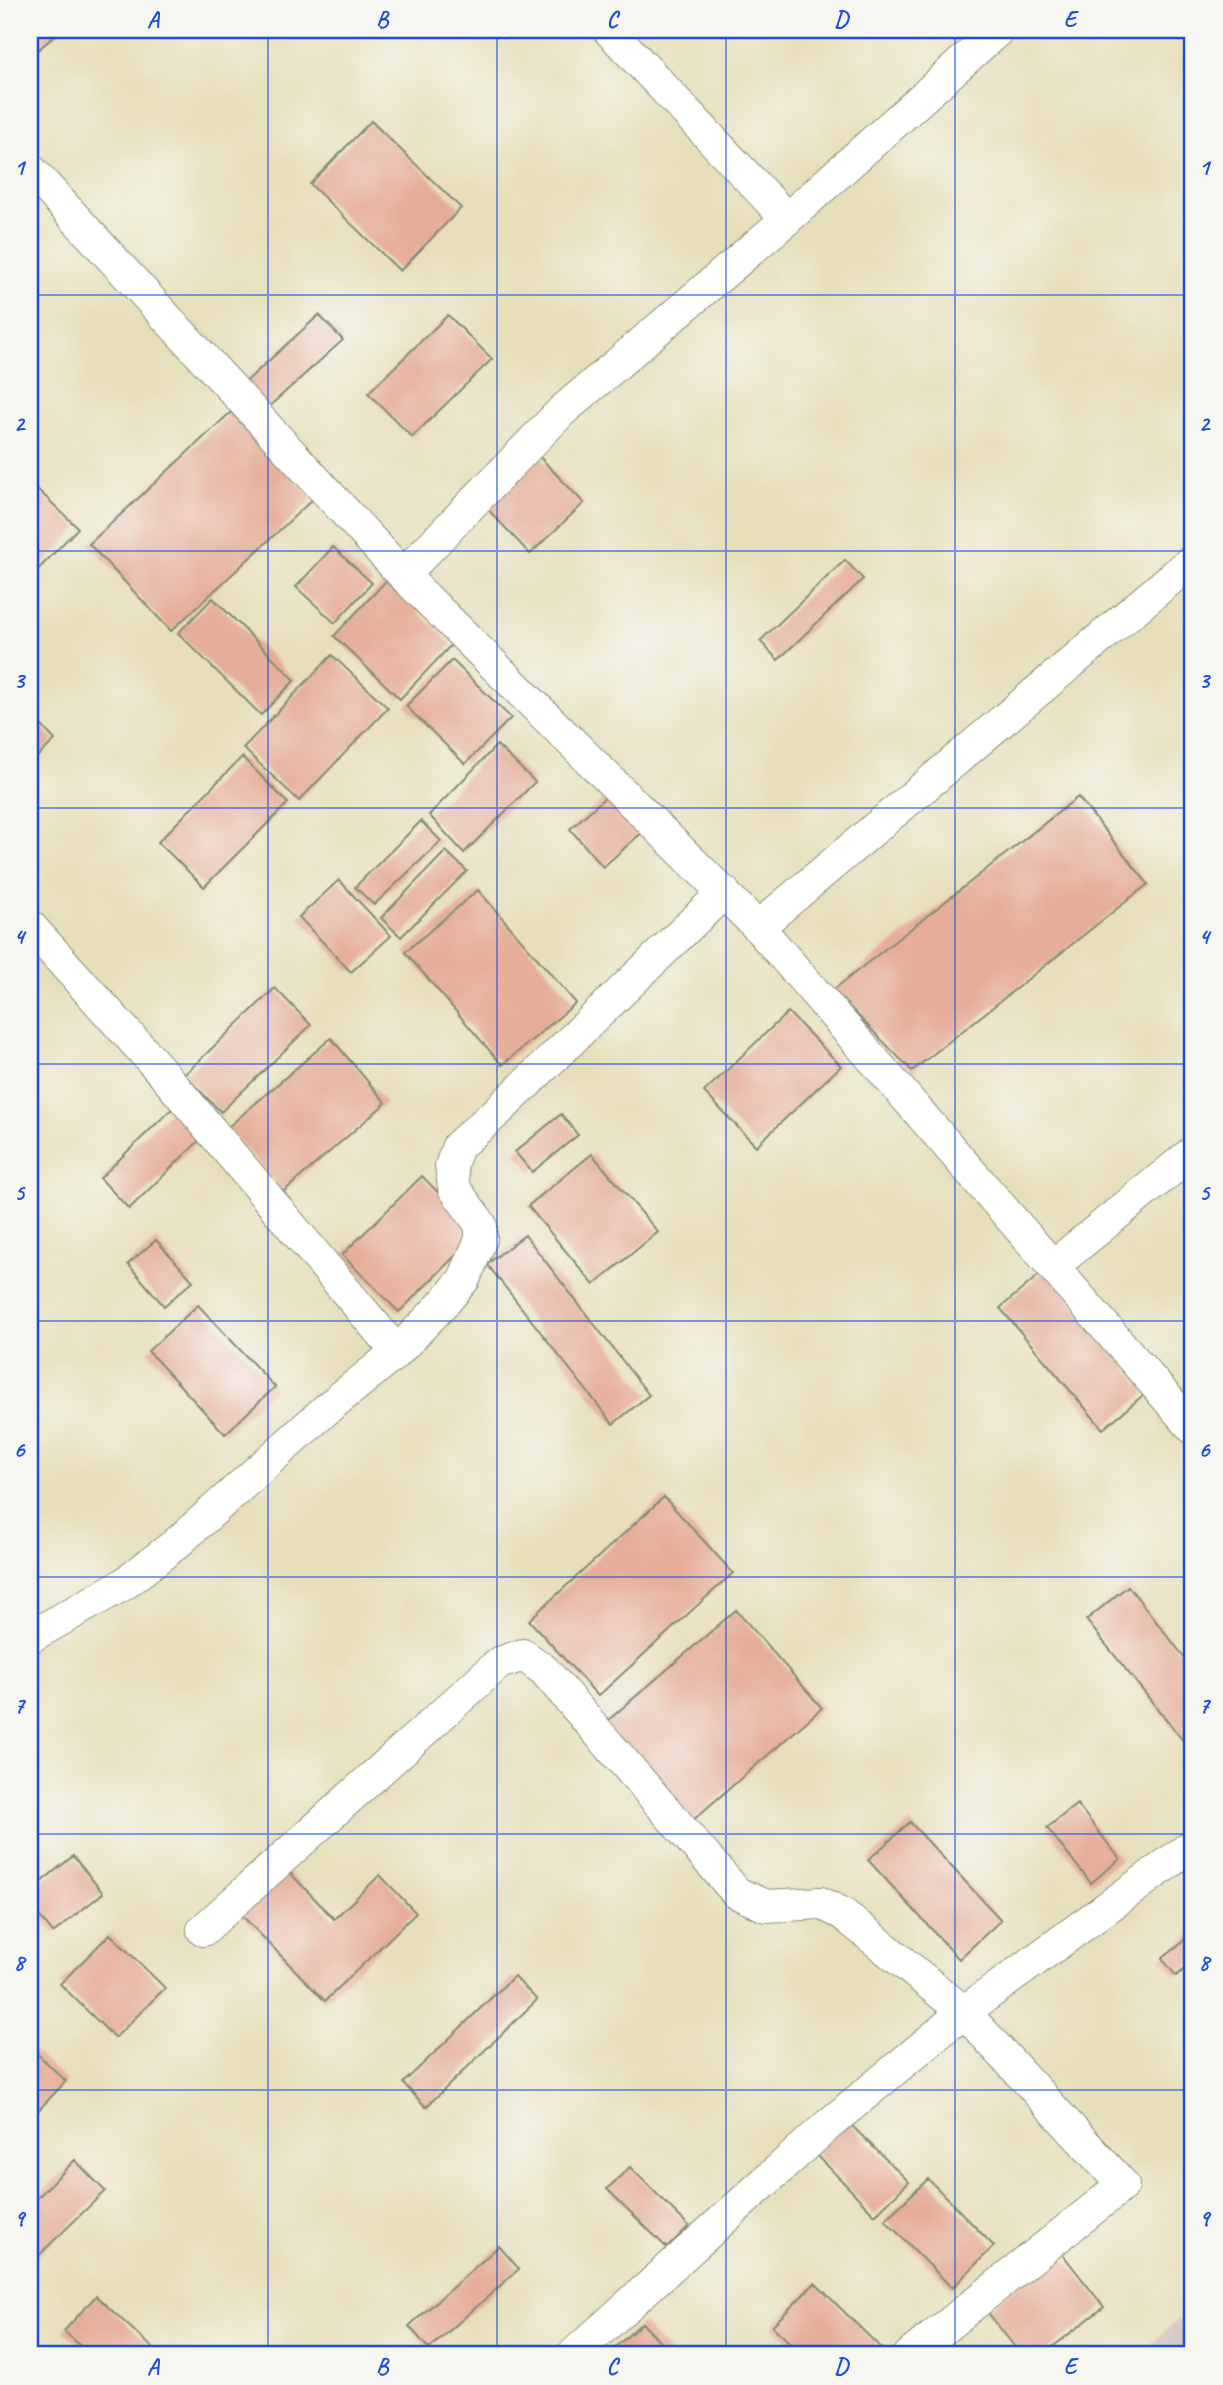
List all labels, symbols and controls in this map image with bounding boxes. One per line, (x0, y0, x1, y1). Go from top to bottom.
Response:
text: A (147, 5, 161, 34)
text: B (376, 5, 390, 34)
text: C (607, 5, 621, 34)
text: D (834, 5, 850, 34)
text: E (1064, 5, 1080, 34)
text: 1 (14, 153, 27, 182)
text: 1 (1199, 153, 1212, 182)
text: 2 (14, 409, 27, 438)
text: 2 (1199, 409, 1212, 438)
text: 3 (14, 666, 27, 695)
text: 3 (1199, 666, 1212, 695)
text: 4 (14, 922, 27, 951)
text: 4 (1199, 922, 1212, 951)
text: 5 (14, 1178, 26, 1207)
text: 5 (1199, 1178, 1211, 1207)
text: 6 (14, 1435, 27, 1464)
text: 6 (1199, 1435, 1212, 1464)
text: 7 (14, 1691, 27, 1720)
text: 7 (1199, 1691, 1212, 1720)
text: 8 (14, 1948, 27, 1977)
text: 8 (1199, 1948, 1212, 1977)
text: 9 (14, 2204, 27, 2233)
text: 9 (1199, 2204, 1212, 2233)
text: A (147, 2352, 161, 2381)
text: B (376, 2352, 390, 2381)
text: C (607, 2352, 621, 2381)
text: D (834, 2352, 850, 2381)
text: E (1064, 2352, 1080, 2381)

